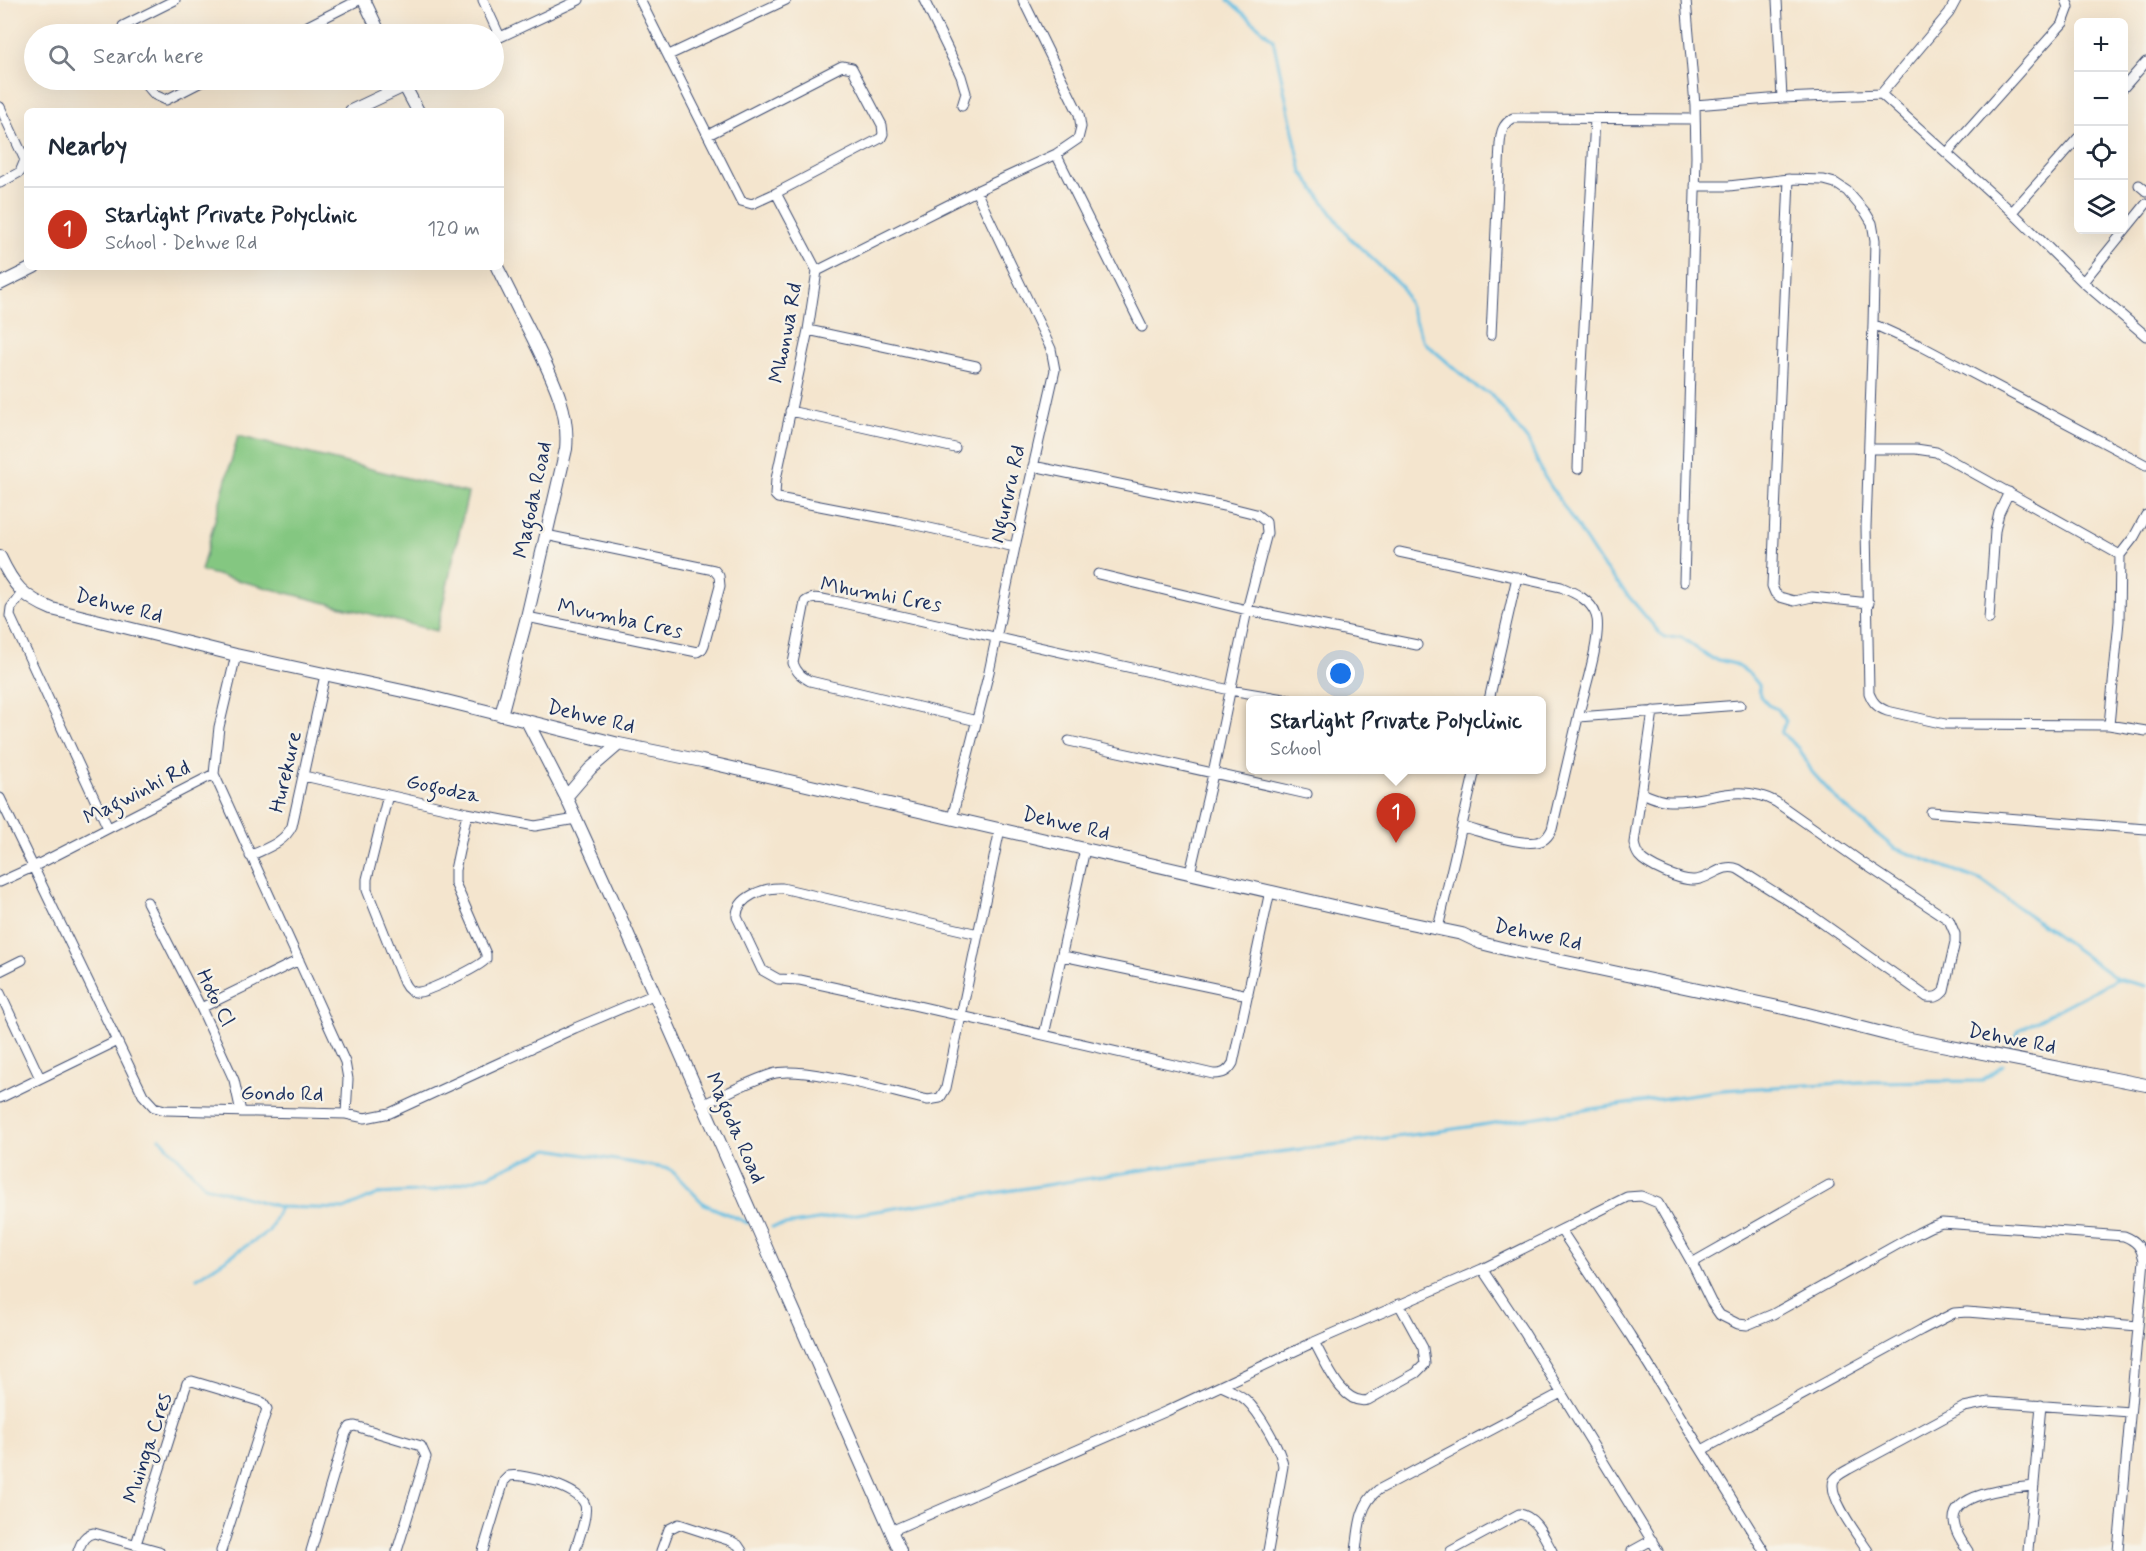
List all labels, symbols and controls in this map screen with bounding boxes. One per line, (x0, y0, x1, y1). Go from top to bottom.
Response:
map controls (2074, 18, 2128, 234)
button: + (2074, 18, 2128, 72)
search box (24, 24, 504, 90)
icon: search (45, 41, 78, 74)
text: Search here (93, 43, 204, 71)
button: − (2074, 72, 2128, 126)
button: locate (2074, 126, 2128, 180)
text: Nearby (48, 130, 127, 164)
button: layers (2074, 180, 2128, 234)
text: Starlight Private Polyclinic (105, 202, 357, 230)
text: 1 (63, 216, 72, 243)
text: 120 m (427, 216, 480, 243)
text: School · Dehwe Rd (105, 230, 257, 257)
street label: Mhonwa Rd (763, 280, 809, 386)
street label: Magoda Road (507, 439, 561, 561)
street label: Ngururu Rd (983, 442, 1035, 546)
street label: Mhumhi Cres (818, 571, 944, 619)
street label: Dehwe Rd (72, 582, 166, 630)
street label: Mvumba Cres (555, 592, 685, 646)
your location (1326, 659, 1355, 688)
street label: Dehwe Rd (544, 693, 638, 741)
popup (1246, 696, 1546, 774)
text: Starlight Private Polyclinic (1270, 708, 1522, 736)
street label: Hurekure (263, 728, 309, 816)
text: School (1270, 736, 1322, 763)
street label: Magwinhi Rd (79, 754, 196, 834)
street label: Gogodza (403, 768, 483, 813)
pin: 1 (1376, 794, 1416, 843)
street label: Dehwe Rd (1019, 800, 1113, 848)
street label: Dehwe Rd (1491, 912, 1585, 958)
street label: Hoto Cl (189, 964, 241, 1032)
street label: Dehwe Rd (1966, 1017, 2058, 1061)
street label: Magoda Road (696, 1068, 772, 1189)
street label: Gondo Rd (240, 1079, 324, 1109)
street label: Muinga Cres (117, 1389, 180, 1507)

